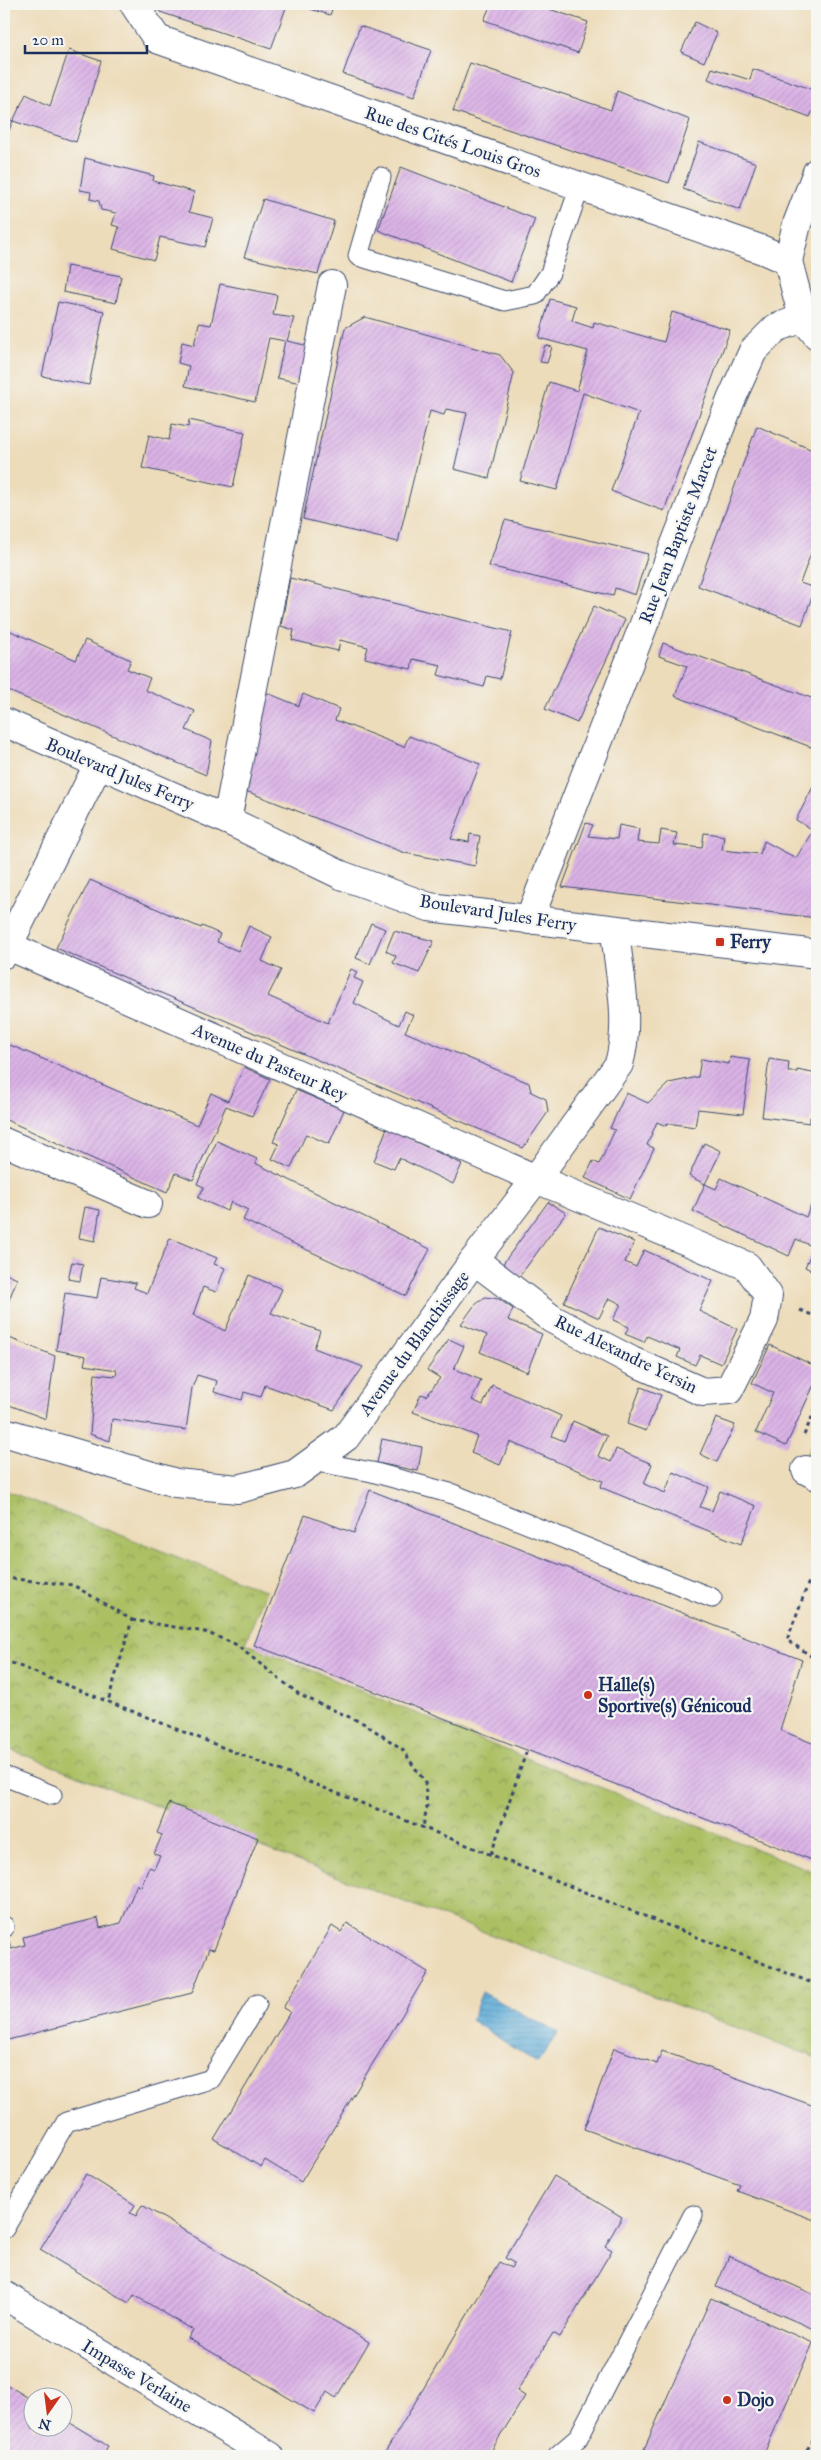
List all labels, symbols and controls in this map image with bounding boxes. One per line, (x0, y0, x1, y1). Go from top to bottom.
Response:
scale bar (25, 22, 148, 54)
text: 20 m (32, 31, 64, 49)
street label: Rue des Cités Louis Gros (362, 101, 544, 183)
street label: Rue Jean Baptiste Marcet (634, 443, 723, 627)
street label: Boulevard Jules Ferry (42, 733, 198, 816)
street label: Boulevard Jules Ferry (418, 890, 579, 937)
place label: Ferry (730, 931, 772, 954)
marker: Ferry (714, 936, 726, 948)
street label: Avenue du Pasteur Rey (188, 1018, 351, 1106)
street label: Avenue du Blanchissage (353, 1266, 475, 1421)
street label: Rue Alexandre Yersin (551, 1310, 701, 1398)
place label: Halle(s) Sportive(s) Génicoud (598, 1674, 752, 1718)
marker: Halle(s) Sportive(s) Génicoud (582, 1689, 594, 1701)
street label: Impasse Verlaine (78, 2335, 196, 2417)
north arrow (22, 2388, 72, 2438)
place label: Dojo (737, 2389, 774, 2412)
marker: Dojo (721, 2394, 733, 2406)
text: N (37, 2414, 53, 2434)

